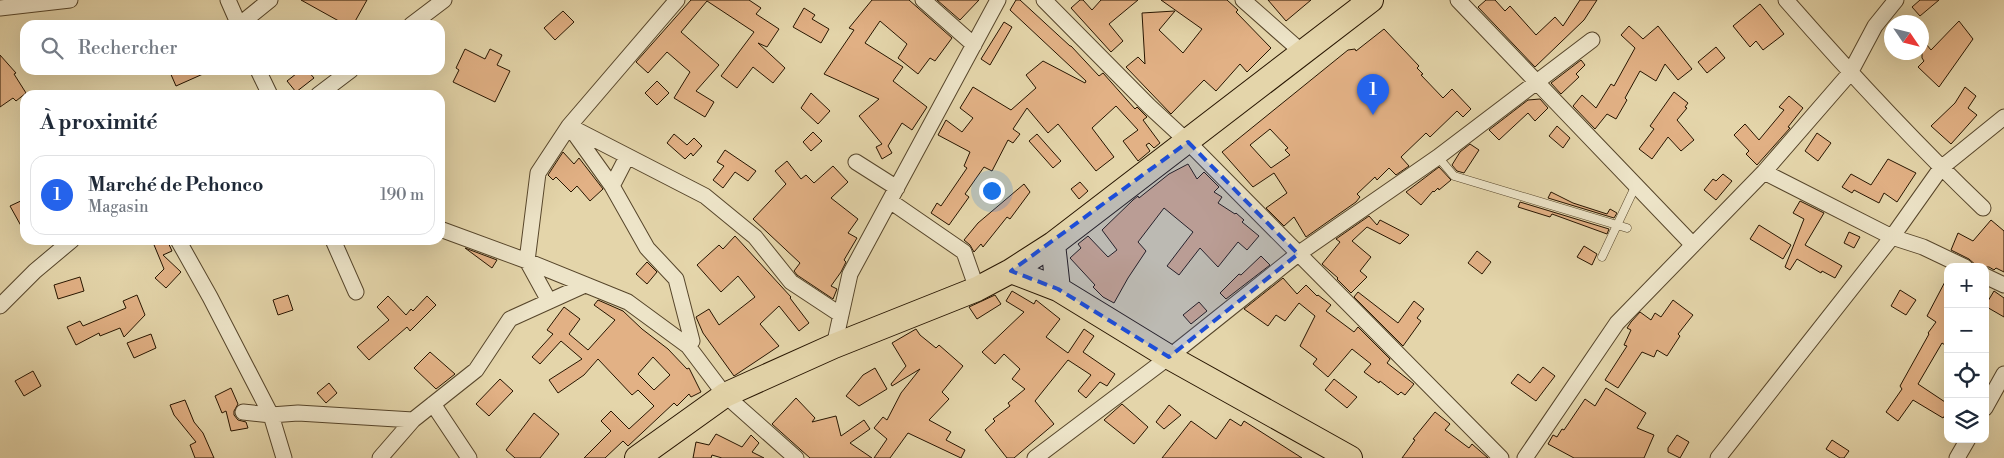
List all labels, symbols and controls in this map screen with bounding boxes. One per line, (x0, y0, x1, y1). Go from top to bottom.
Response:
north arrow (1884, 15, 1929, 60)
search box (20, 20, 445, 75)
icon: search (38, 34, 66, 62)
text: Rechercher (78, 36, 177, 60)
pin: 1 (1357, 74, 1389, 115)
text: À proximité (40, 110, 157, 136)
text: Marché de Pehonco (88, 173, 263, 197)
your location (979, 178, 1005, 204)
text: 1 (53, 185, 61, 205)
text: 190 m (380, 185, 424, 205)
text: Magasin (88, 197, 148, 217)
map controls (1944, 263, 1989, 443)
button: + (1944, 263, 1989, 308)
button: − (1944, 308, 1989, 353)
button: locate (1944, 353, 1989, 398)
button: layers (1944, 398, 1989, 443)

